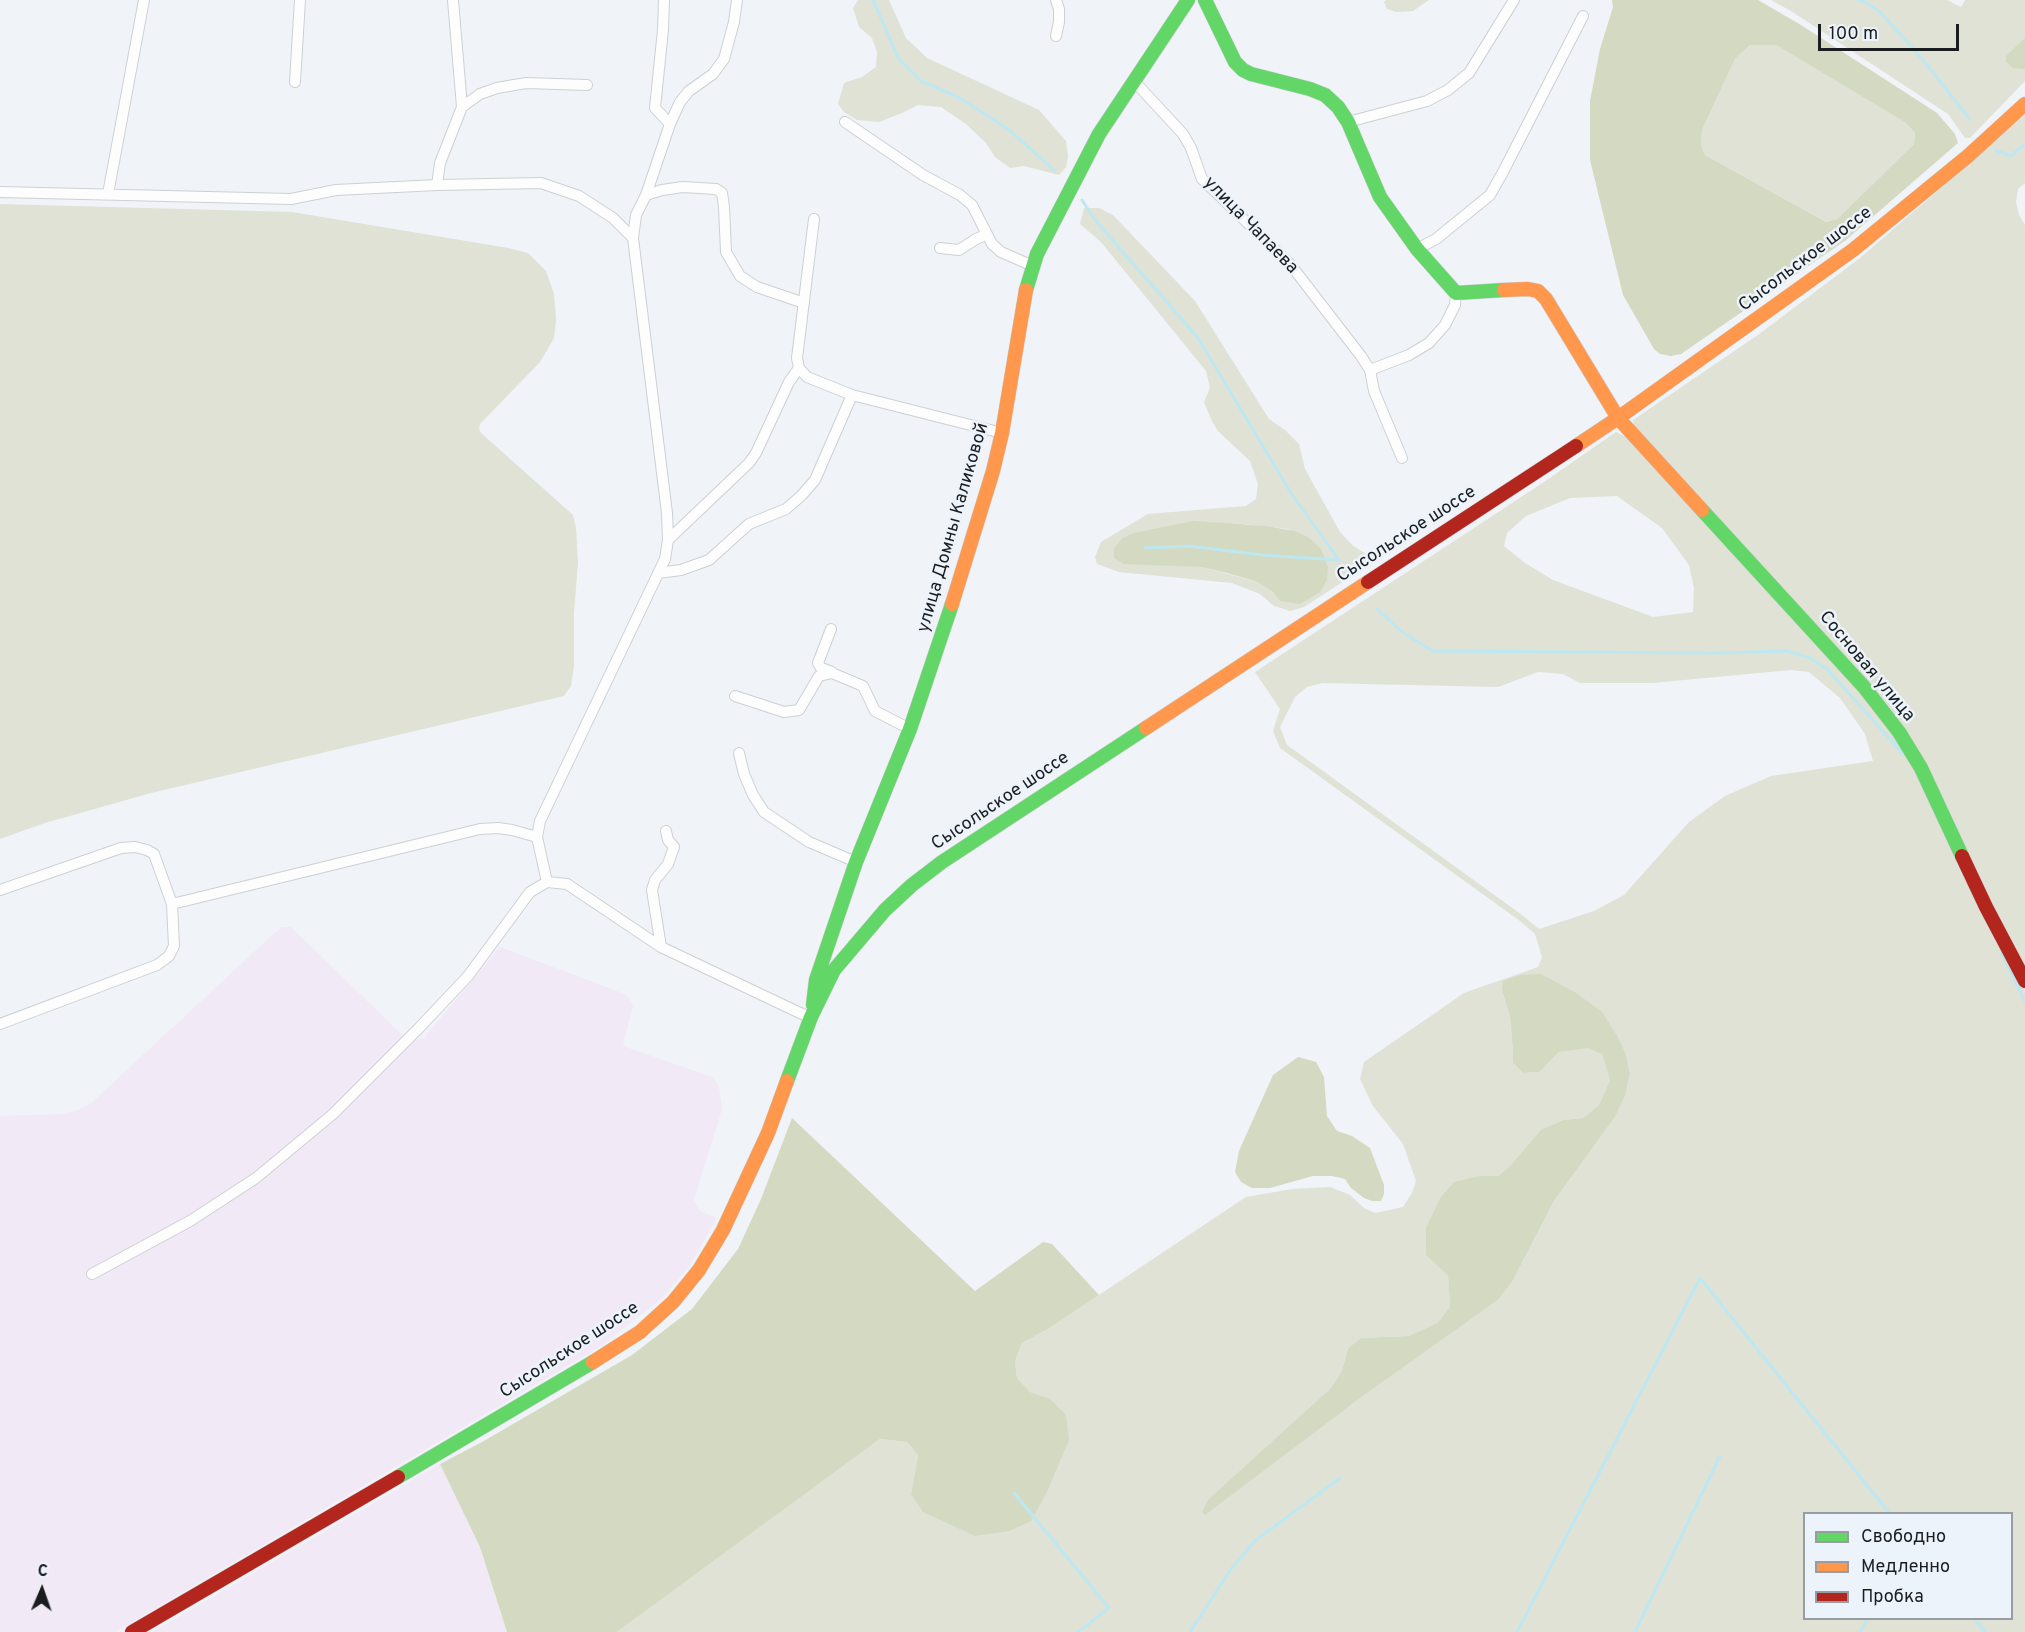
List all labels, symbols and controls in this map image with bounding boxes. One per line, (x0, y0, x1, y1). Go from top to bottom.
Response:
scale bar (1821, 12, 1962, 50)
text: 100 m (1829, 23, 1878, 46)
street label: улица Чапаева (1198, 173, 1302, 279)
street label: Сысольское шоссе (1735, 203, 1877, 317)
street label: улица Домны Каликовой (914, 421, 994, 635)
street label: Сысольское шоссе (1333, 482, 1481, 588)
street label: Сосновая улица (1813, 607, 1919, 727)
street label: Сысольское шоссе (928, 748, 1074, 856)
street label: Сысольское шоссе (496, 1298, 644, 1404)
legend (1803, 1512, 2013, 1620)
text: Свободно (1861, 1526, 1946, 1549)
text: Медленно (1861, 1556, 1950, 1579)
north arrow (12, 1560, 72, 1620)
text: С (37, 1562, 48, 1582)
text: Пробка (1861, 1586, 1924, 1609)

